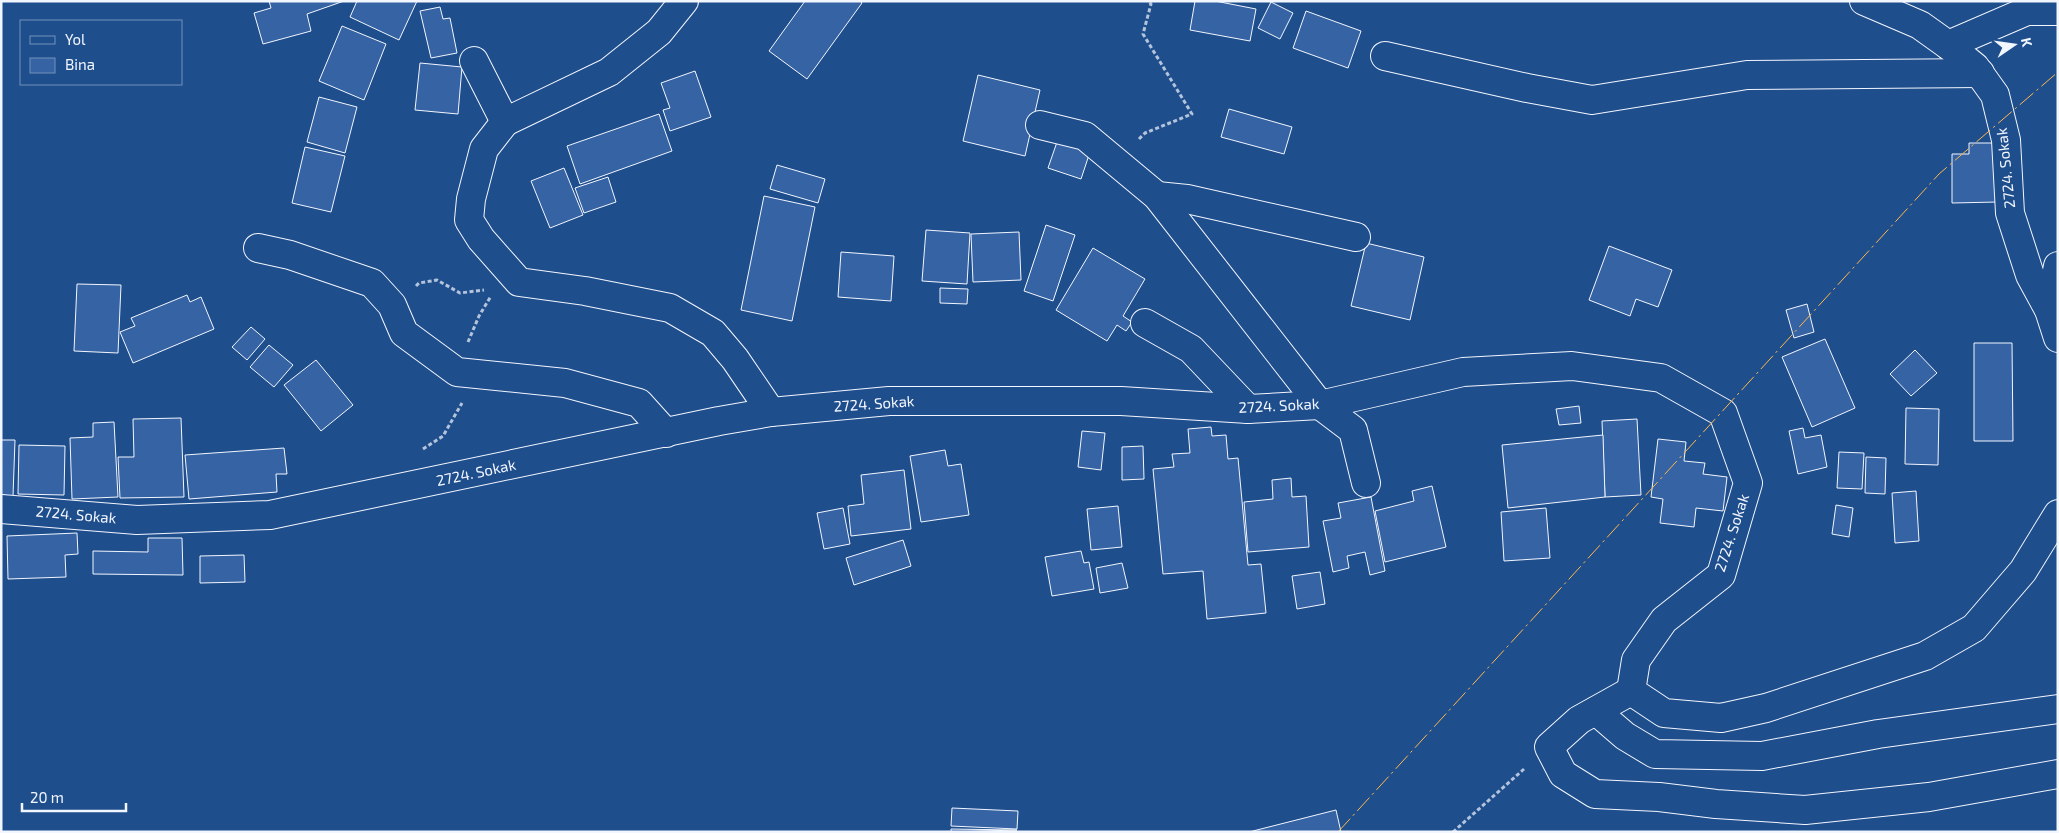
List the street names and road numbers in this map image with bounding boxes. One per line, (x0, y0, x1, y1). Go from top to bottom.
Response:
street label: 2724. Sokak (1992, 127, 2018, 209)
street label: 2724. Sokak (833, 391, 915, 415)
street label: 2724. Sokak (1238, 394, 1320, 416)
street label: 2724. Sokak (434, 455, 518, 489)
street label: 2724. Sokak (1710, 491, 1752, 574)
street label: 2724. Sokak (35, 502, 118, 527)

